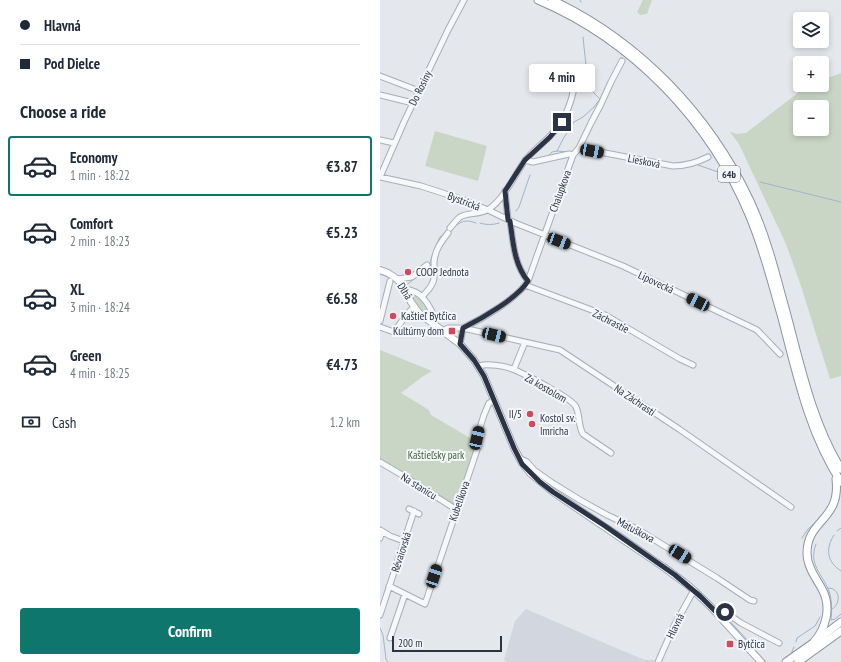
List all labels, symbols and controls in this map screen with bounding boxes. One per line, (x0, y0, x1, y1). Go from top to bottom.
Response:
map controls (793, 12, 829, 136)
button: layers (793, 12, 829, 48)
text: Hlavná (44, 16, 81, 35)
text: Pod Dielce (44, 54, 100, 73)
button: + (793, 56, 829, 92)
callout: 4 min (529, 64, 595, 92)
street label: Do Rosiny (405, 67, 435, 108)
text: 4 min (549, 69, 575, 86)
text: Choose a ride (20, 100, 106, 123)
button: − (793, 100, 829, 136)
route end (553, 113, 571, 131)
car (579, 143, 605, 159)
icon: car (22, 148, 58, 184)
text: Economy (70, 148, 118, 167)
street label: Liesková (627, 151, 661, 171)
text: €3.87 (326, 157, 358, 176)
road number: 64b (718, 166, 740, 182)
text: 1 min · 18:22 (70, 167, 130, 184)
street label: Chalupkova (546, 168, 574, 214)
street label: Bystrická (446, 188, 482, 214)
icon: car (22, 214, 58, 250)
text: Comfort (70, 214, 113, 233)
text: €5.23 (326, 223, 358, 242)
car (546, 231, 572, 251)
text: 2 min · 18:23 (70, 233, 130, 250)
place label: COOP Jednota (416, 265, 469, 279)
marker: COOP Jednota (403, 267, 413, 277)
street label: Lipovecká (636, 268, 676, 296)
icon: car (22, 280, 58, 316)
text: XL (70, 280, 84, 299)
street label: Dlhá (394, 280, 416, 302)
text: €6.58 (326, 289, 358, 308)
car (685, 291, 711, 313)
text: 3 min · 18:24 (70, 299, 130, 316)
street label: Záchrastie (590, 306, 632, 336)
place label: Kaštieľ Bytčica (401, 309, 456, 323)
marker: Kaštieľ Bytčica (388, 311, 398, 321)
place label: Kultúrny dom (393, 324, 444, 338)
marker: Kultúrny dom (447, 326, 457, 336)
car (481, 326, 507, 344)
icon: car (22, 346, 58, 382)
text: Green (70, 346, 102, 365)
text: €4.73 (326, 355, 358, 374)
text: 4 min · 18:25 (70, 365, 130, 382)
street label: Za kostolom (523, 370, 569, 406)
street label: Na Záchrastí (612, 381, 659, 419)
place label: II/5 (509, 407, 522, 421)
marker: II/5 (525, 409, 535, 419)
icon: cash (20, 411, 42, 433)
place label: Kostol sv. Imricha (540, 411, 575, 438)
text: Cash (52, 413, 76, 432)
text: 1.2 km (330, 414, 360, 431)
marker: Kostol sv. Imricha (527, 419, 537, 429)
car (468, 425, 486, 451)
park label: Kaštieľsky park (408, 448, 465, 462)
street label: Na stanicu (398, 470, 440, 503)
street label: Kubelíkova (446, 479, 472, 523)
street label: Matuškova (615, 514, 657, 546)
street label: Révaiovská (388, 530, 414, 574)
car (667, 543, 693, 565)
car (425, 563, 443, 589)
route start (716, 603, 734, 621)
button: Confirm (20, 608, 360, 654)
street label: Hlavná (663, 611, 687, 641)
scale bar (392, 634, 502, 653)
text: 200 m (398, 636, 422, 650)
place label: Bytčica (738, 637, 765, 651)
marker: Bytčica (725, 639, 735, 649)

